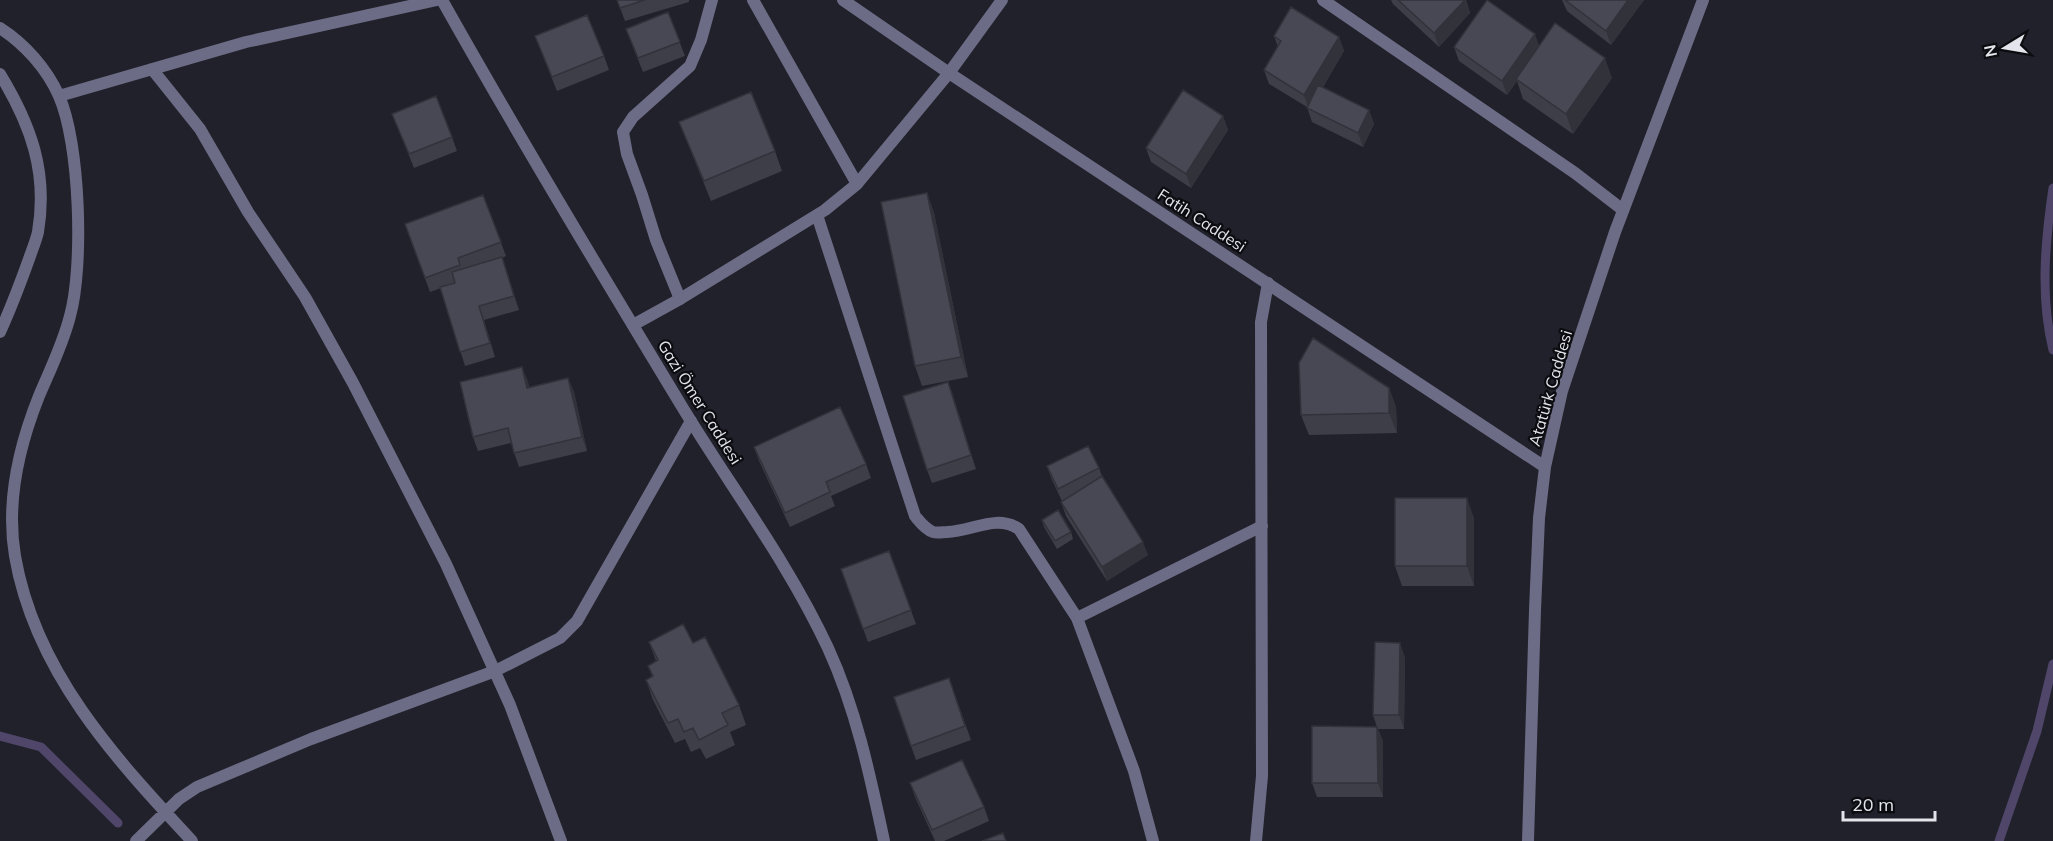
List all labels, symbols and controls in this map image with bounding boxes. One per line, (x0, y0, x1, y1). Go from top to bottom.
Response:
north arrow (1975, 18, 2035, 78)
text: N (1979, 43, 2001, 59)
street label: Fatih Caddesi (1154, 184, 1250, 256)
street label: Atatürk Caddesi (1524, 328, 1576, 448)
street label: Gazi Ömer Caddesi (654, 336, 746, 468)
scale bar (1843, 784, 1934, 822)
text: 20 m (1852, 793, 1894, 816)

